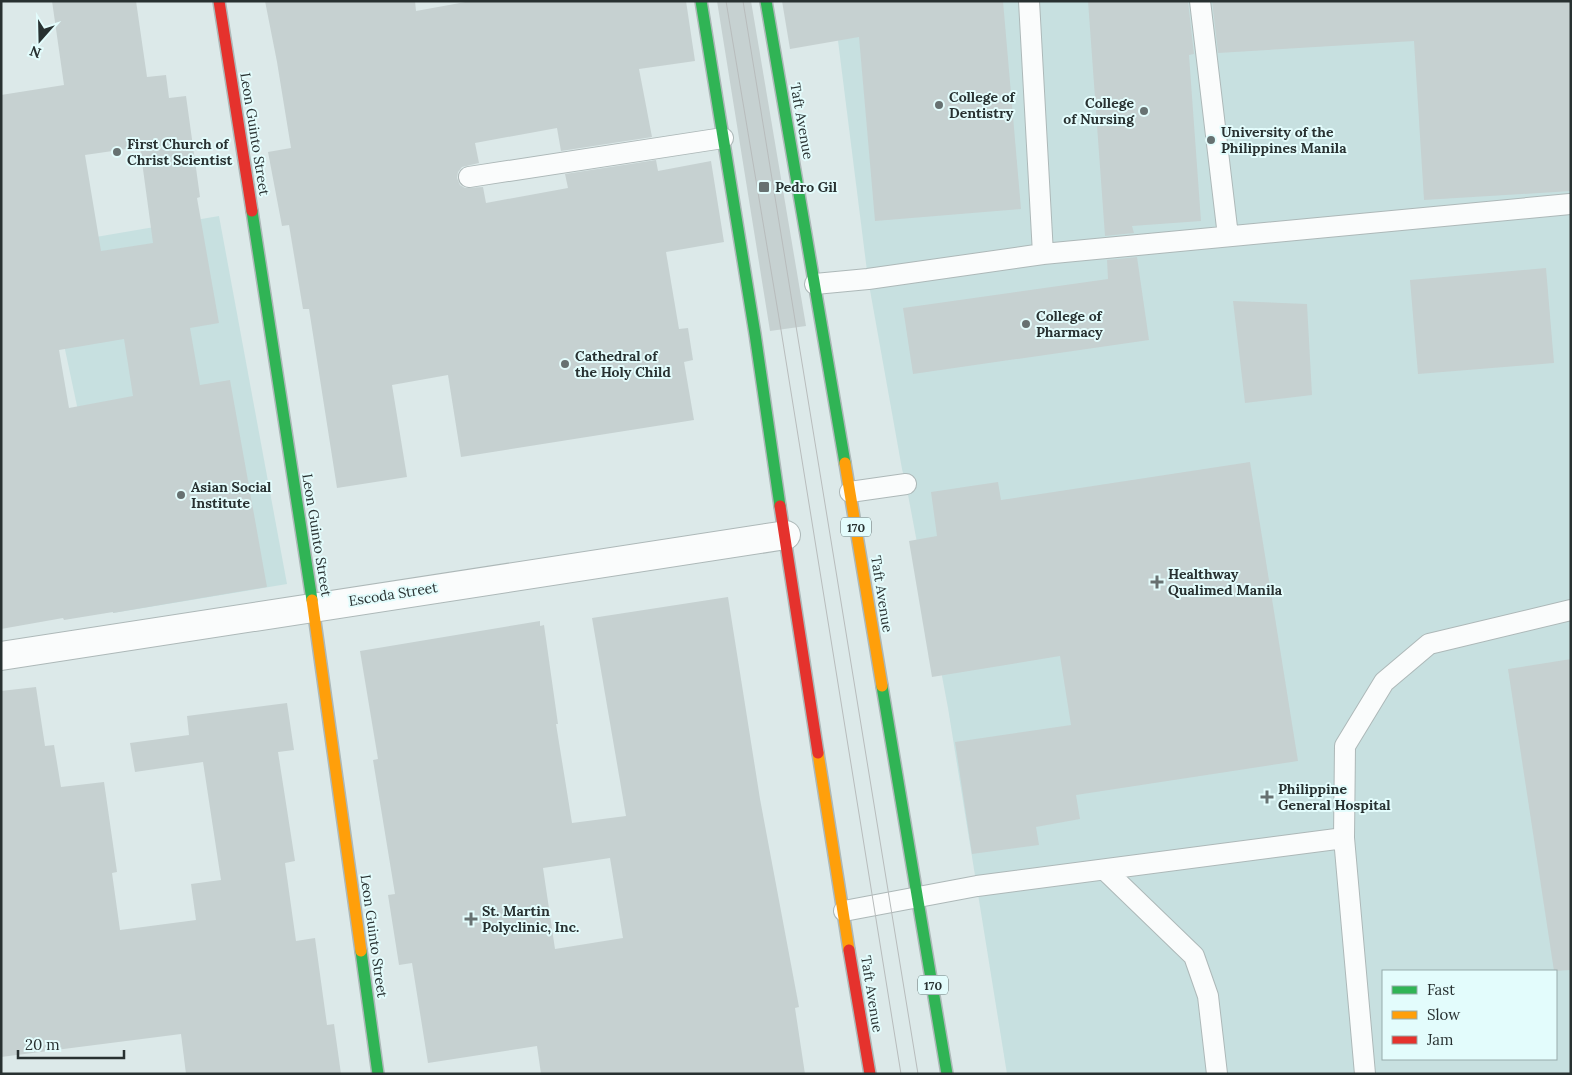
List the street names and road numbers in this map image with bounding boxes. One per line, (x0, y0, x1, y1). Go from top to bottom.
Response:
street label: Leon Guinto Street (236, 71, 274, 197)
street label: Taft Avenue (786, 81, 818, 161)
street label: Leon Guinto Street (298, 472, 336, 598)
road number: 170 (841, 518, 871, 536)
street label: Taft Avenue (867, 554, 897, 634)
street label: Escoda Street (347, 578, 439, 610)
street label: Leon Guinto Street (356, 873, 392, 999)
street label: Taft Avenue (857, 954, 887, 1034)
road number: 170 (918, 976, 948, 994)

